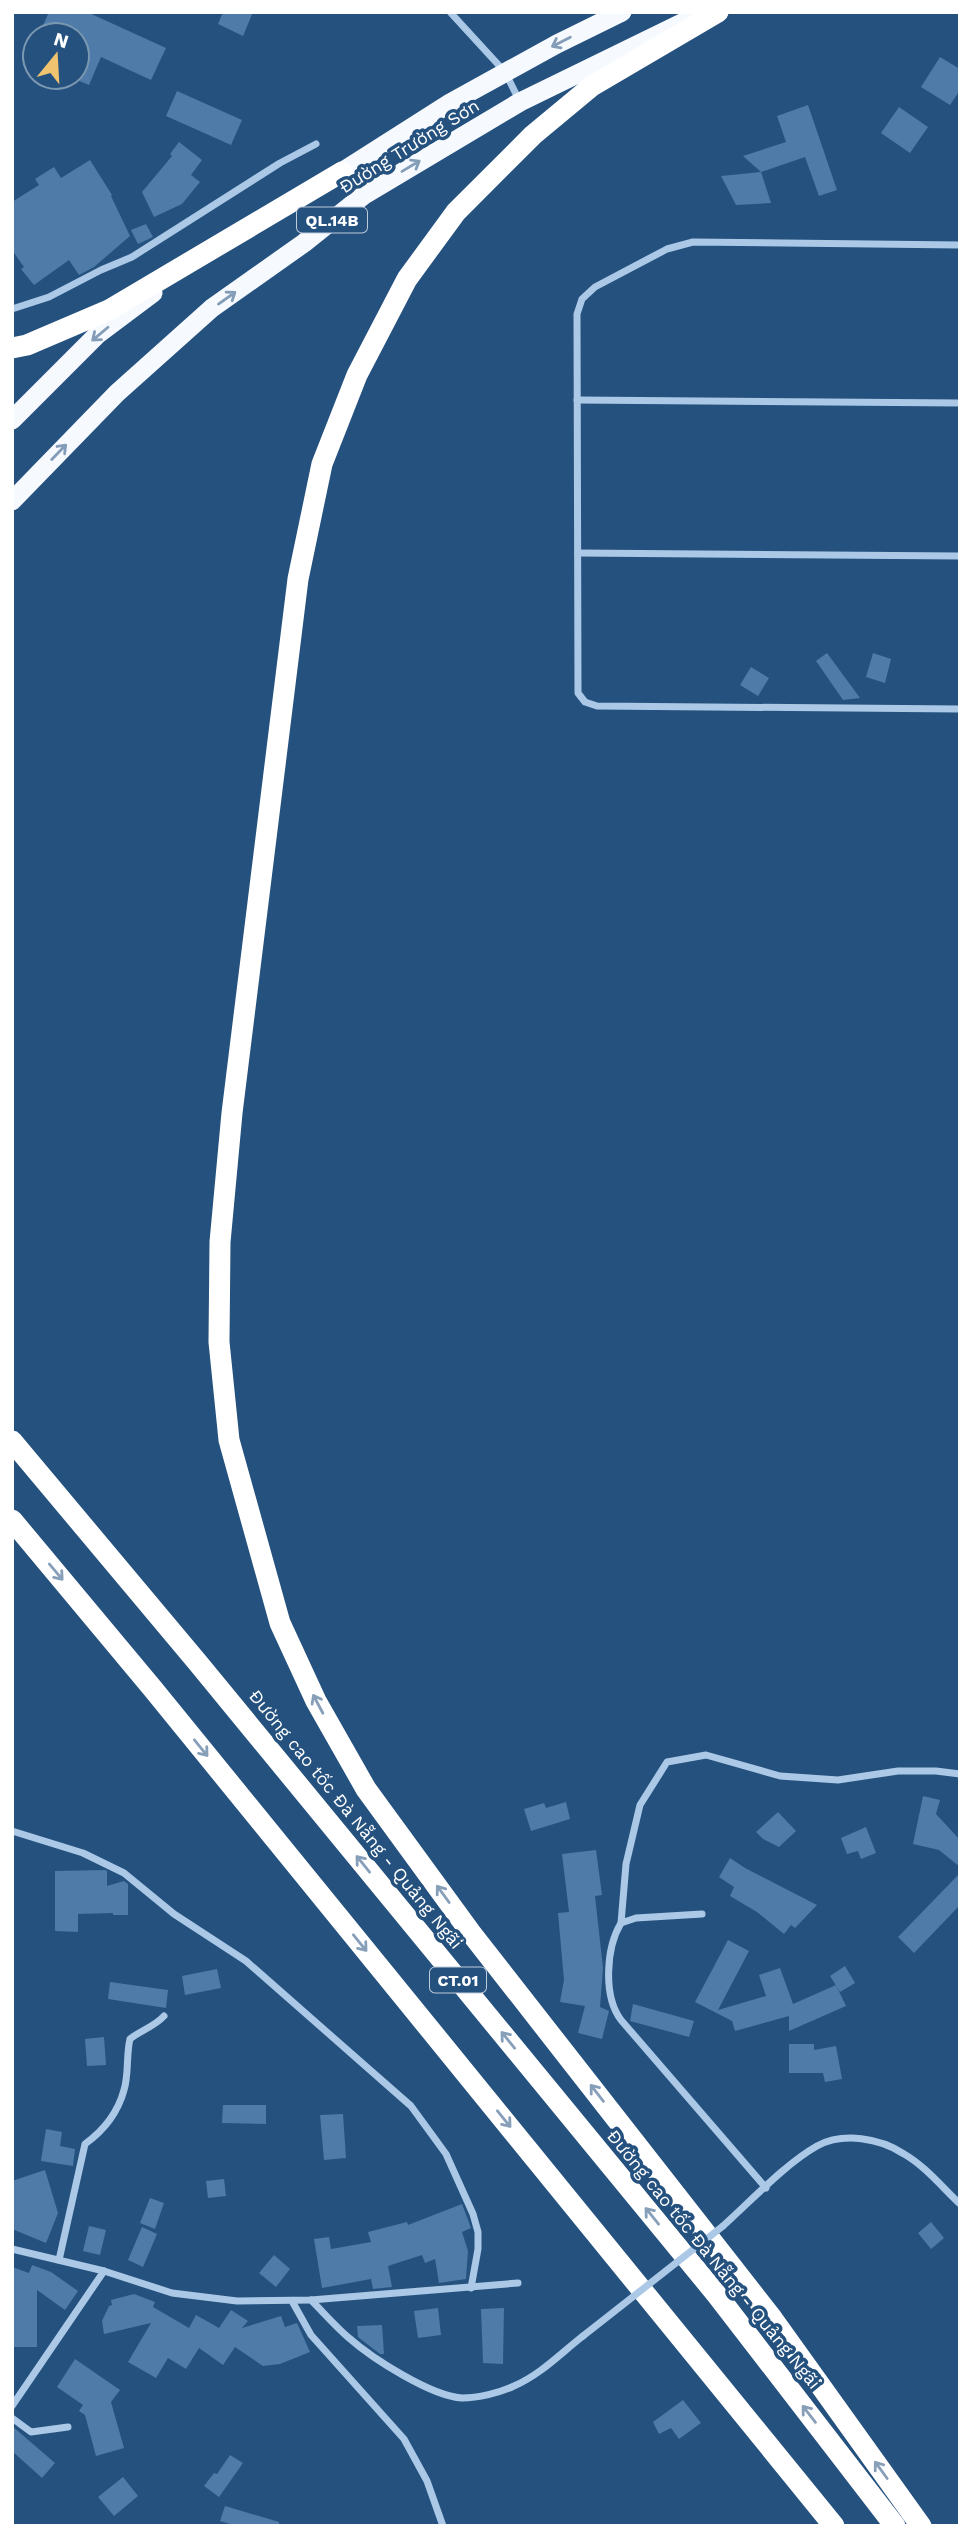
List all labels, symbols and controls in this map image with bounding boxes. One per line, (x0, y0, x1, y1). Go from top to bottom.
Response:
north arrow (21, 21, 91, 91)
text: N (51, 27, 71, 53)
one-way arrow (551, 36, 572, 50)
street label: Đường Trường Sơn (335, 94, 483, 198)
one-way arrow (401, 159, 421, 173)
road number: QL.14B (297, 208, 367, 232)
one-way arrow (217, 291, 236, 305)
one-way arrow (91, 326, 109, 341)
one-way arrow (51, 444, 68, 461)
one-way arrow (48, 1563, 64, 1581)
street label: Đường cao tốc Đà Nẵng - Quảng Ngãi (245, 1685, 467, 1953)
one-way arrow (311, 1694, 324, 1715)
one-way arrow (193, 1738, 209, 1756)
one-way arrow (356, 1856, 371, 1874)
one-way arrow (435, 1885, 450, 1904)
one-way arrow (353, 1933, 368, 1951)
road number: CT.01 (430, 1968, 486, 1992)
one-way arrow (500, 2032, 516, 2050)
one-way arrow (589, 2085, 604, 2103)
one-way arrow (496, 2110, 512, 2128)
street label: Đường cao tốc Đà Nẵng - Quảng Ngãi (603, 2125, 825, 2393)
one-way arrow (644, 2207, 660, 2225)
one-way arrow (801, 2405, 816, 2423)
one-way arrow (874, 2461, 888, 2480)

